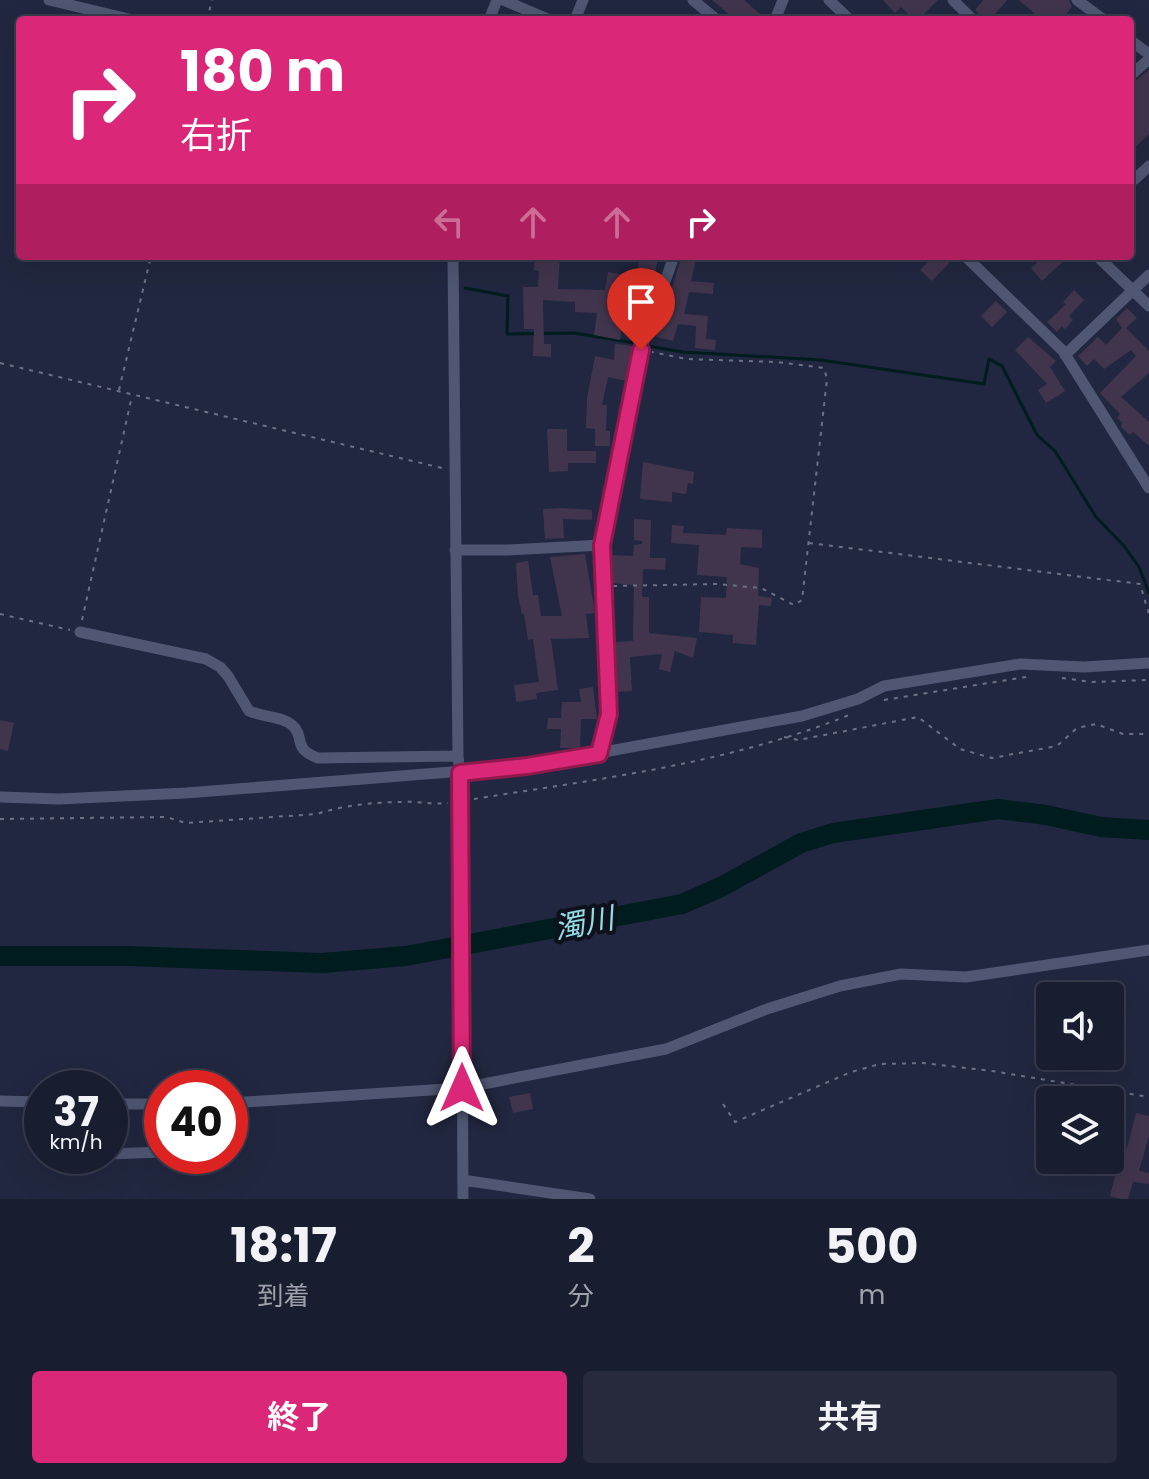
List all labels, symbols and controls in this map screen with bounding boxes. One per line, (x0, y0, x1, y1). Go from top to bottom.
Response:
text: 180 m (180, 32, 345, 111)
icon: right (48, 48, 152, 152)
text: 右折 (180, 110, 252, 161)
icon: left (427, 200, 471, 244)
icon: ahead (511, 200, 555, 244)
icon: ahead (595, 200, 639, 244)
icon: right (679, 200, 723, 244)
pin (607, 268, 675, 350)
icon: arrive (619, 280, 663, 324)
water label: 濁川 (550, 896, 620, 950)
map controls (1036, 982, 1124, 1174)
button: sound (1036, 982, 1124, 1070)
position arrow (420, 1046, 504, 1130)
speed limit sign: 40 (144, 1070, 248, 1174)
text: 37 (53, 1084, 99, 1140)
button: layers (1036, 1086, 1124, 1174)
text: km/h (49, 1128, 103, 1156)
text: 18:17 (230, 1212, 337, 1279)
text: 2 (567, 1212, 595, 1279)
text: 500 (825, 1213, 919, 1280)
text: m (858, 1277, 885, 1313)
text: 到着 (258, 1278, 310, 1314)
text: 分 (568, 1278, 594, 1314)
button: 終了 (32, 1371, 567, 1463)
button: 共有 (583, 1371, 1117, 1463)

